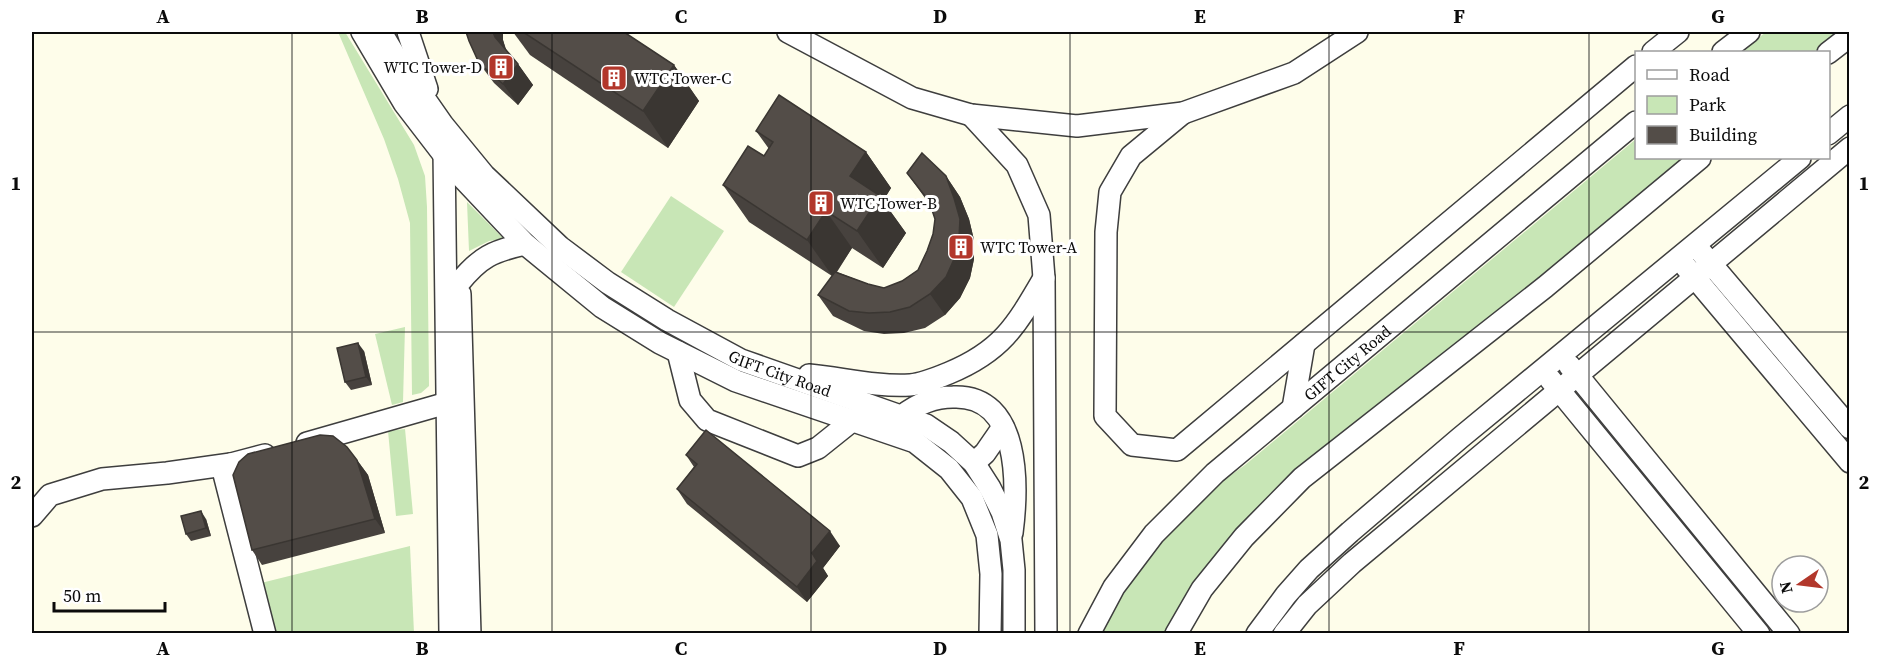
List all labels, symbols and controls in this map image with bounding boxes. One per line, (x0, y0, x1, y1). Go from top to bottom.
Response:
text: A (156, 2, 170, 30)
text: B (415, 2, 429, 30)
text: C (675, 2, 687, 30)
text: D (933, 2, 947, 30)
text: E (1194, 2, 1206, 30)
text: F (1453, 2, 1465, 30)
text: G (1711, 2, 1725, 30)
legend (1635, 51, 1830, 159)
building icon: WTC Tower-D (486, 52, 516, 82)
place label: WTC Tower-D (384, 56, 482, 78)
text: Road (1689, 62, 1730, 87)
building icon: WTC Tower-C (599, 63, 629, 93)
place label: WTC Tower-C (634, 67, 731, 89)
text: Park (1689, 92, 1726, 117)
text: Building (1689, 122, 1757, 147)
text: 1 (11, 169, 21, 197)
text: 1 (1859, 169, 1869, 197)
building icon: WTC Tower-B (806, 188, 836, 218)
place label: WTC Tower-B (840, 192, 937, 214)
building icon: WTC Tower-A (946, 232, 976, 262)
place label: WTC Tower-A (980, 236, 1078, 258)
street label: GIFT City Road (1299, 320, 1396, 406)
street label: GIFT City Road (725, 344, 834, 402)
text: 2 (11, 468, 22, 496)
text: 2 (1859, 468, 1870, 496)
north arrow (1770, 554, 1830, 614)
scale bar (54, 575, 165, 613)
text: N (1773, 579, 1798, 596)
text: 50 m (63, 583, 101, 608)
text: A (156, 634, 170, 662)
text: B (415, 634, 429, 662)
text: C (675, 634, 687, 662)
text: D (933, 634, 947, 662)
text: E (1194, 634, 1206, 662)
text: F (1453, 634, 1465, 662)
text: G (1711, 634, 1725, 662)

